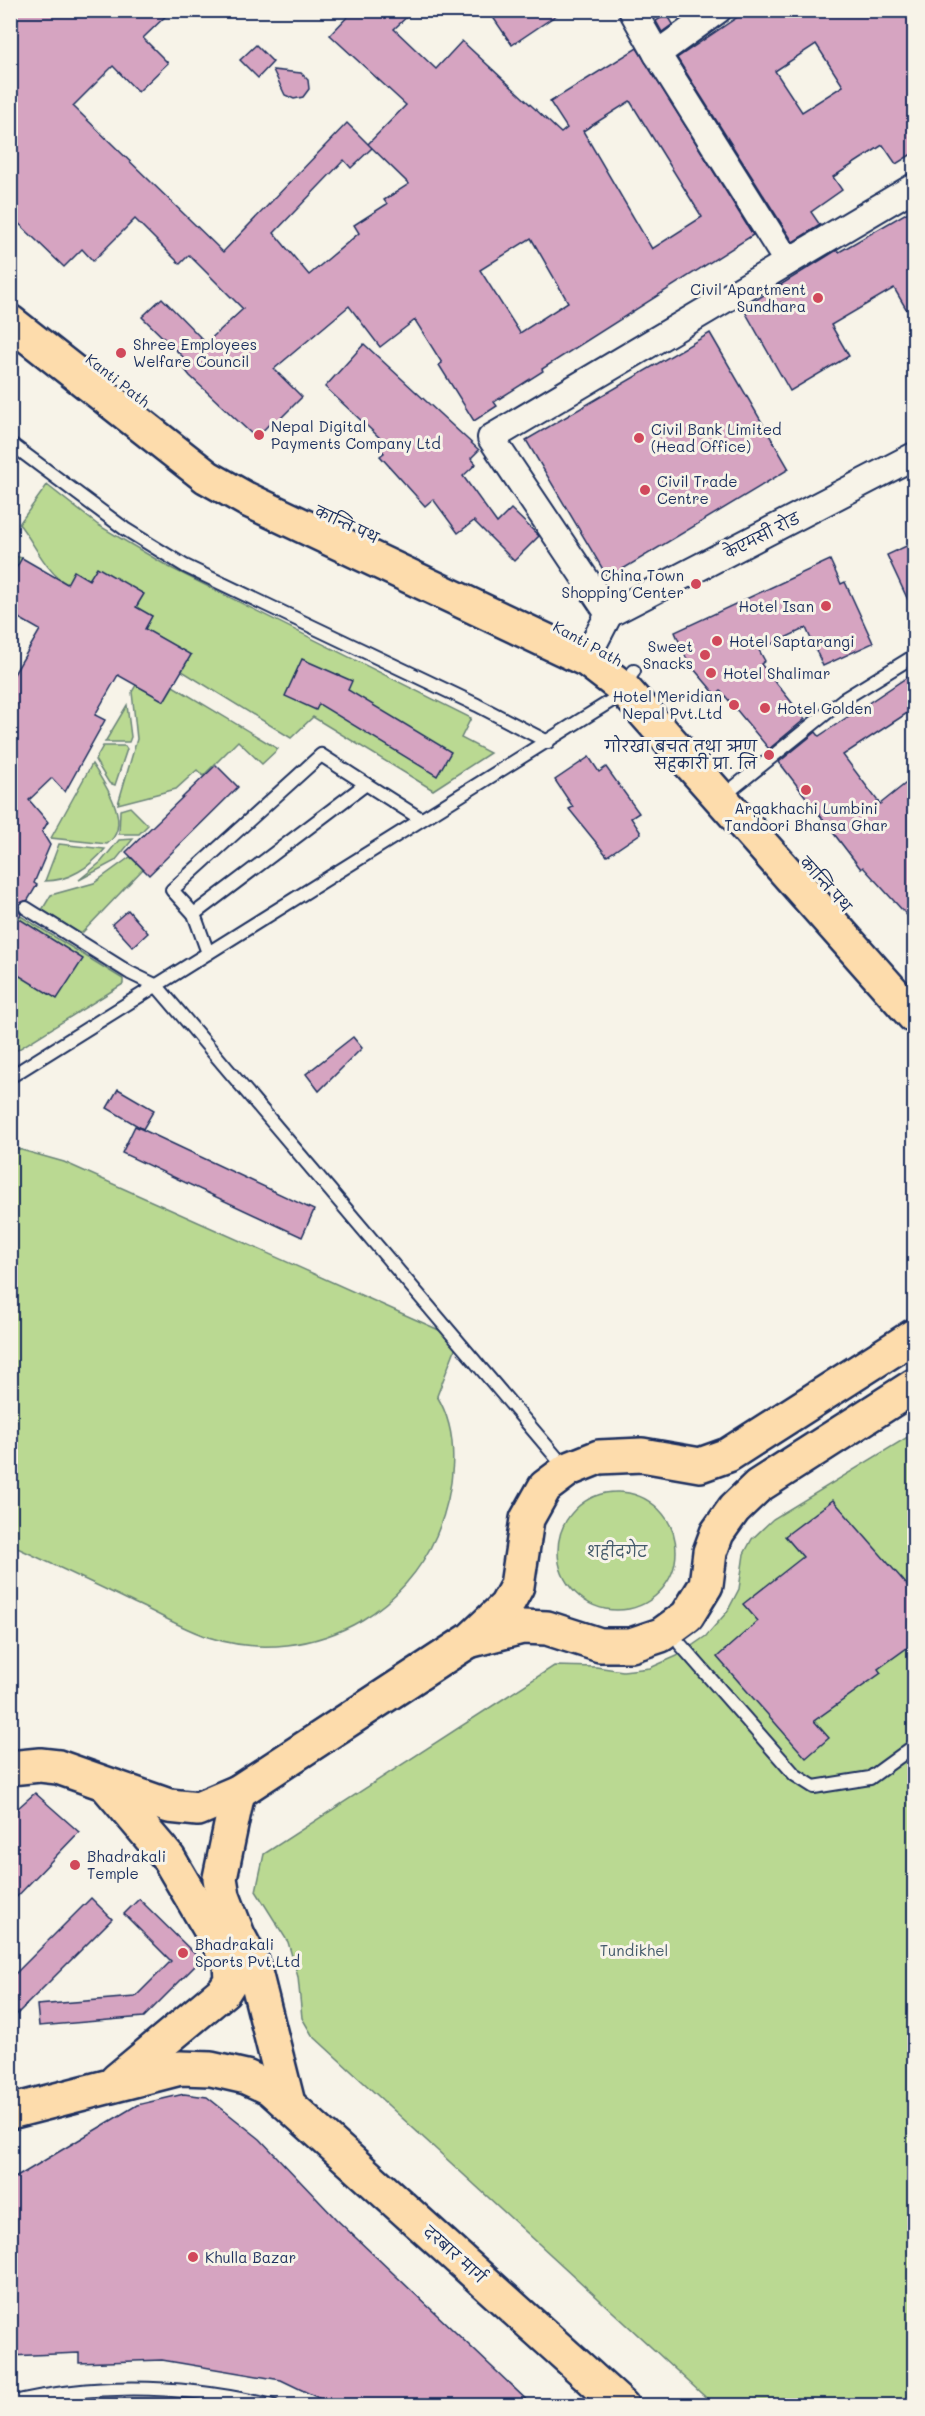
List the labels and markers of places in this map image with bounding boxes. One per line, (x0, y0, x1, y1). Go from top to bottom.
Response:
place label: Civil Apartment Sundhara (690, 279, 806, 316)
marker: Civil Apartment Sundhara (811, 291, 825, 305)
place label: Shree Employees Welfare Council (133, 334, 257, 371)
marker: Shree Employees Welfare Council (114, 346, 128, 360)
place label: Nepal Digital Payments Company Ltd (271, 416, 441, 453)
place label: Civil Bank Limited (Head Office) (651, 419, 782, 456)
marker: Nepal Digital Payments Company Ltd (252, 428, 266, 442)
marker: Civil Bank Limited (Head Office) (632, 431, 646, 445)
place label: Civil Trade Centre (657, 471, 737, 508)
marker: Civil Trade Centre (638, 483, 652, 497)
place label: China Town Shopping Center (562, 565, 684, 602)
marker: China Town Shopping Center (689, 577, 703, 591)
place label: Hotel Isan (738, 596, 814, 616)
marker: Hotel Isan (819, 599, 833, 613)
place label: Hotel Saptarangi (729, 631, 855, 651)
marker: Hotel Saptarangi (710, 634, 724, 648)
place label: Sweet Snacks (643, 636, 693, 673)
marker: Sweet Snacks (698, 648, 712, 662)
place label: Hotel Shalimar (723, 663, 830, 683)
marker: Hotel Shalimar (704, 666, 718, 680)
place label: Hotel Meridian Nepal Pvt.Ltd (613, 686, 722, 723)
marker: Hotel Meridian Nepal Pvt.Ltd (727, 698, 741, 712)
place label: Hotel Golden (777, 698, 872, 718)
marker: Hotel Golden (758, 701, 772, 715)
place label: गोरखा बचत तथा ऋण सहकारी प्रा. लि (604, 735, 758, 773)
marker: गोरखा बचत तथा ऋण सहकारी प्रा. लि (762, 748, 776, 762)
marker: Argakhachi Lumbini Tandoori Bhansa Ghar (799, 783, 813, 797)
place label: Argakhachi Lumbini Tandoori Bhansa Ghar (724, 798, 888, 835)
place label: Bhadrakali Temple (87, 1846, 166, 1883)
marker: Bhadrakali Temple (68, 1858, 82, 1872)
place label: Bhadrakali Sports Pvt.Ltd (195, 1934, 300, 1971)
marker: Bhadrakali Sports Pvt.Ltd (176, 1946, 190, 1960)
place label: Khulla Bazar (205, 2247, 296, 2267)
marker: Khulla Bazar (186, 2250, 200, 2264)

